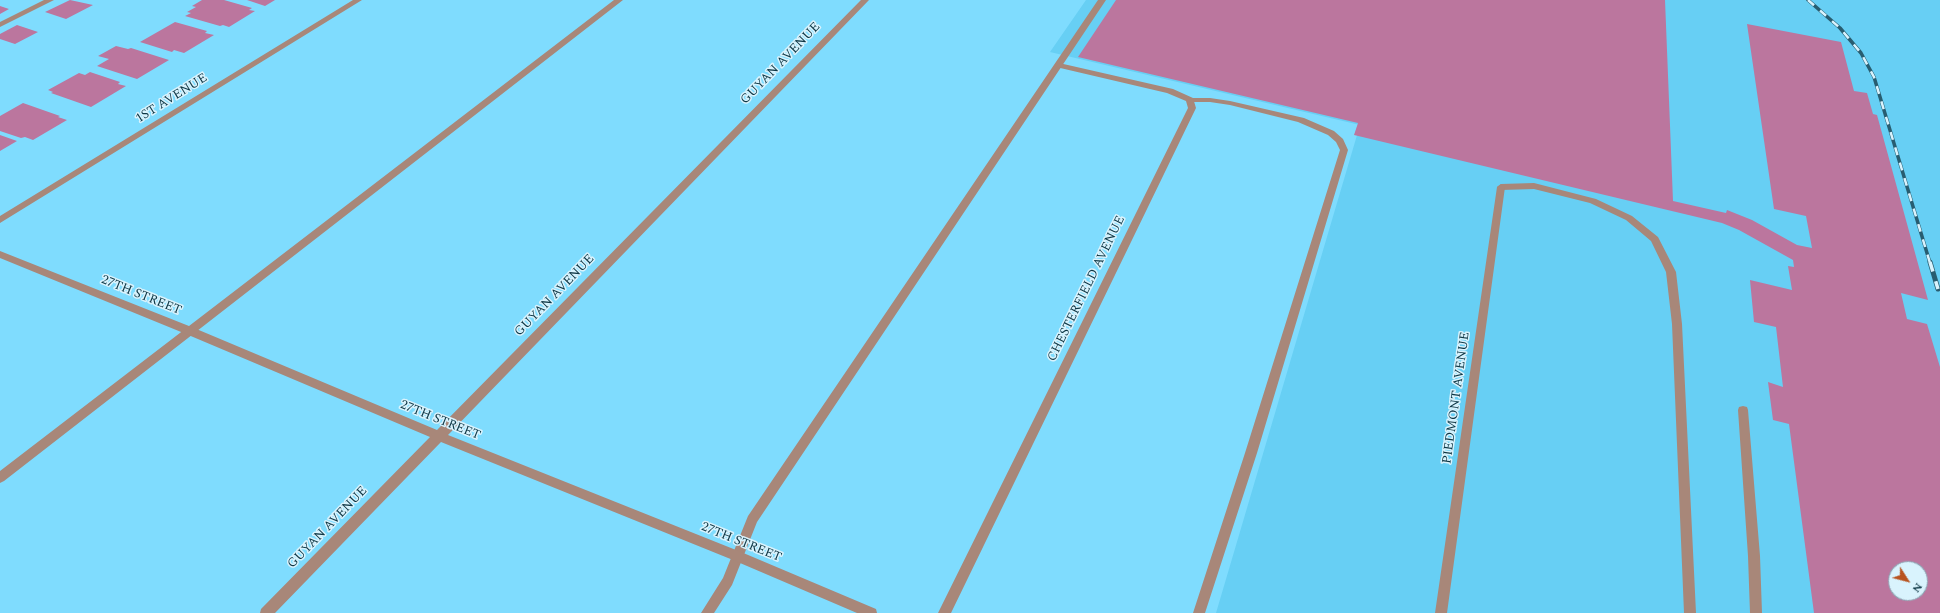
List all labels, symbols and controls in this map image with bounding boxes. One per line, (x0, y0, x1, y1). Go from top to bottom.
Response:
street label: GUYAN AVENUE (738, 20, 824, 108)
street label: 1ST AVENUE (133, 71, 211, 127)
street label: CHESTERFIELD AVENUE (1045, 214, 1129, 364)
street label: GUYAN AVENUE (512, 252, 598, 340)
street label: 27TH STREET (98, 273, 184, 319)
street label: PIEDMONT AVENUE (1440, 331, 1474, 465)
street label: 27TH STREET (397, 398, 483, 444)
street label: GUYAN AVENUE (285, 484, 371, 572)
street label: 27TH STREET (698, 520, 784, 566)
north arrow (1888, 561, 1928, 601)
text: N (1908, 579, 1927, 596)

